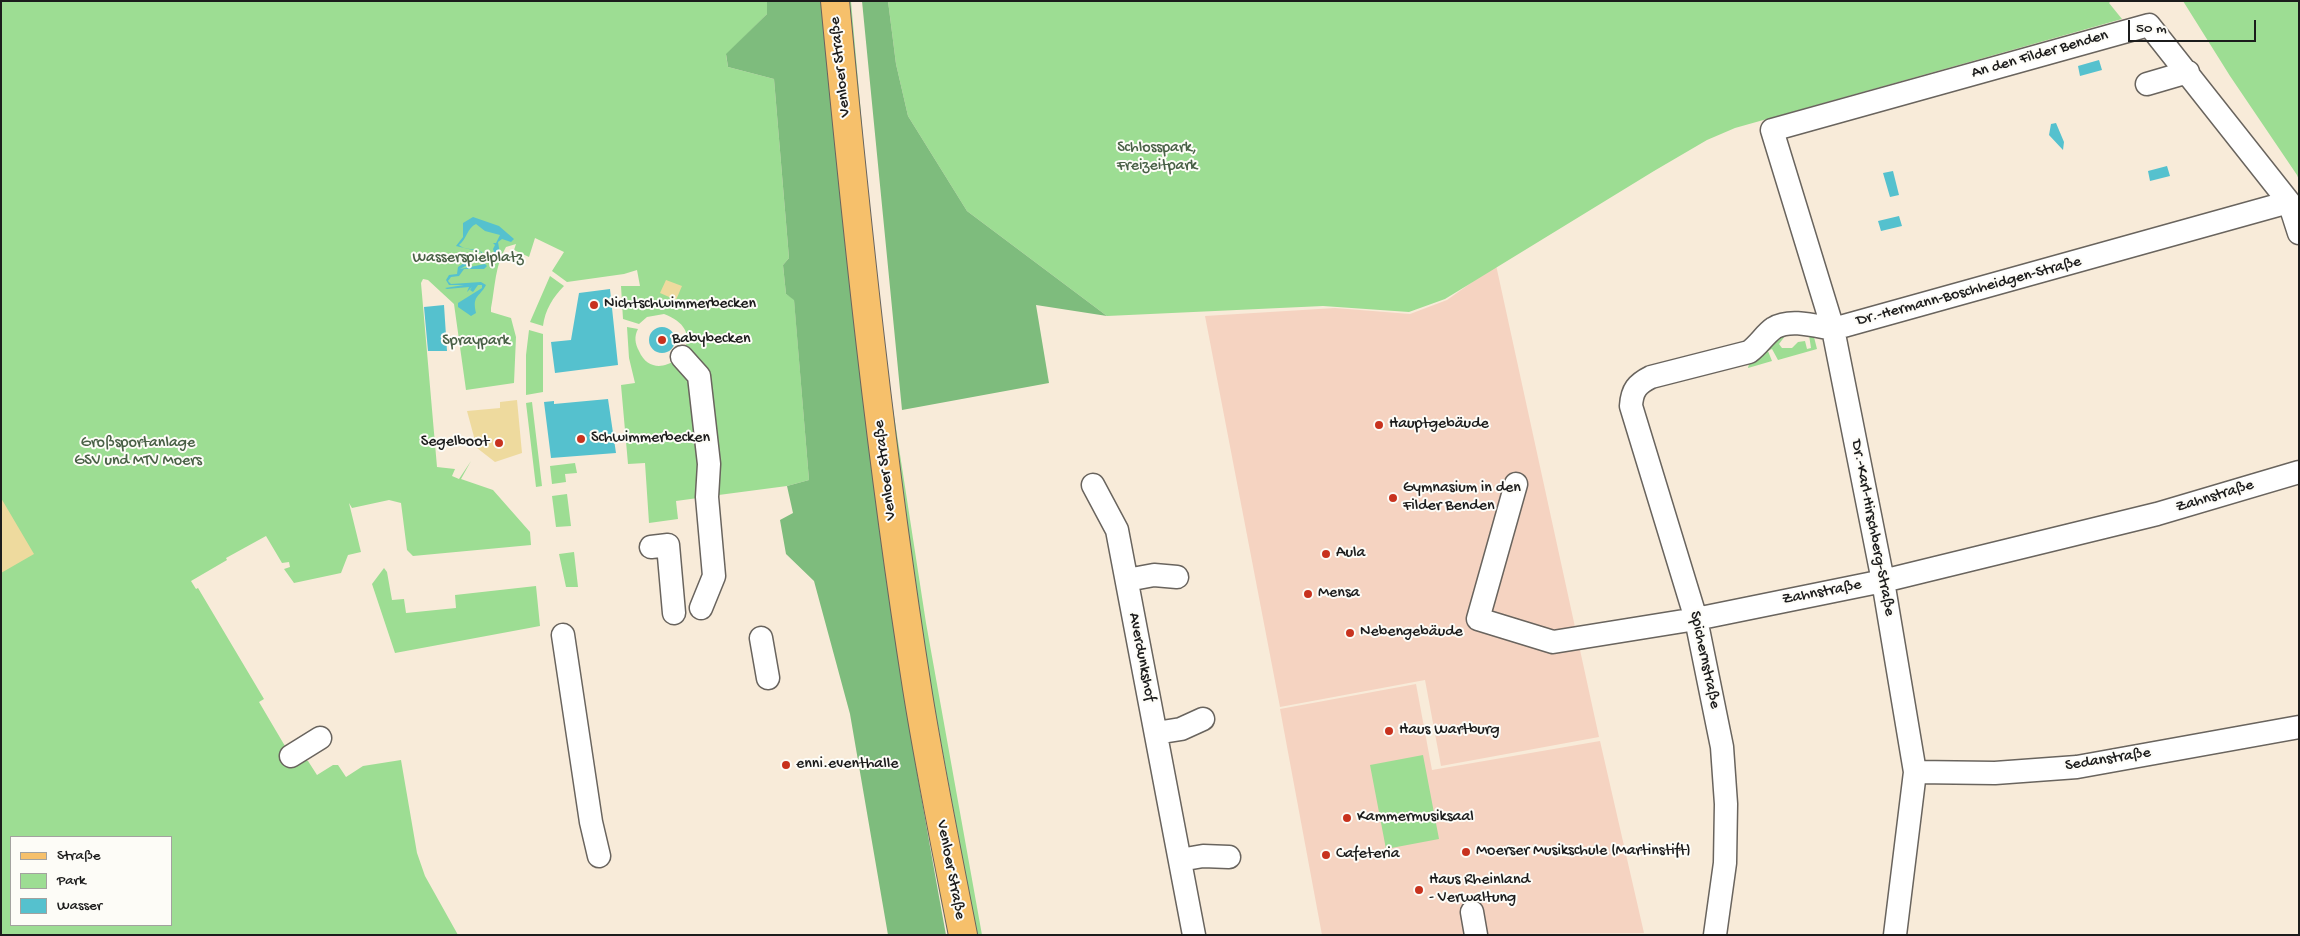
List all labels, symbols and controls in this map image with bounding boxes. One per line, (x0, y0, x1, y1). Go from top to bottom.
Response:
scale bar (2130, 10, 2258, 42)
street label: Venloer Straße (826, 16, 856, 118)
text: 50 m (2136, 20, 2167, 38)
street label: An den Filder Benden (1969, 26, 2111, 84)
park label: Schlosspark, Freizeitpark (1117, 139, 1197, 177)
park label: Wasserspielplatz (412, 249, 524, 269)
street label: Dr.-Hermann-Boschheidgen-Straße (1854, 253, 2084, 331)
place label: Nichtschwimmerbecken (604, 295, 756, 315)
marker: Nichtschwimmerbecken (588, 299, 600, 311)
place label: Babybecken (672, 330, 751, 350)
park label: Spraypark (442, 332, 510, 352)
marker: Babybecken (656, 334, 668, 346)
place label: Hauptgebäude (1389, 415, 1489, 435)
street label: Venloer Straße (870, 419, 902, 521)
marker: Hauptgebäude (1373, 419, 1385, 431)
place label: Schwimmerbecken (591, 429, 710, 449)
place label: Segelboot (421, 433, 489, 453)
marker: Schwimmerbecken (575, 433, 587, 445)
park label: Großsportanlage GSV und MTV Moers (74, 434, 202, 472)
marker: Segelboot (493, 437, 505, 449)
street label: Dr.-Karl-Hirschberg-Straße (1845, 438, 1899, 618)
street label: Zahnstraße (2174, 476, 2256, 518)
place label: Gymnasium in den Filder Benden (1403, 479, 1521, 517)
marker: Gymnasium in den Filder Benden (1387, 492, 1399, 504)
place label: Aula (1336, 544, 1365, 564)
marker: Aula (1320, 548, 1332, 560)
street label: Zahnstraße (1781, 576, 1863, 610)
place label: Mensa (1318, 584, 1360, 604)
marker: Mensa (1302, 588, 1314, 600)
street label: Spichernstraße (1684, 609, 1724, 711)
street label: Averdunkshof (1123, 611, 1159, 703)
place label: Nebengebäude (1360, 623, 1463, 643)
marker: Nebengebäude (1344, 627, 1356, 639)
place label: Haus Wartburg (1399, 721, 1500, 741)
marker: Haus Wartburg (1383, 725, 1395, 737)
street label: Sedanstraße (2064, 744, 2152, 776)
place label: enni.eventhalle (796, 755, 898, 775)
marker: enni.eventhalle (780, 759, 792, 771)
place label: Kammermusiksaal (1357, 808, 1474, 828)
marker: Kammermusiksaal (1341, 812, 1353, 824)
street label: Venloer Straße (931, 819, 969, 921)
legend (10, 836, 172, 926)
place label: Moerser Musikschule (Martinstift) (1476, 842, 1691, 862)
place label: Cafeteria (1336, 845, 1400, 865)
marker: Moerser Musikschule (Martinstift) (1460, 846, 1472, 858)
text: Straße (57, 847, 101, 865)
marker: Cafeteria (1320, 849, 1332, 861)
place label: Haus Rheinland - Verwaltung (1429, 871, 1530, 909)
text: Park (57, 872, 86, 890)
marker: Haus Rheinland - Verwaltung (1413, 884, 1425, 896)
text: Wasser (57, 897, 102, 915)

